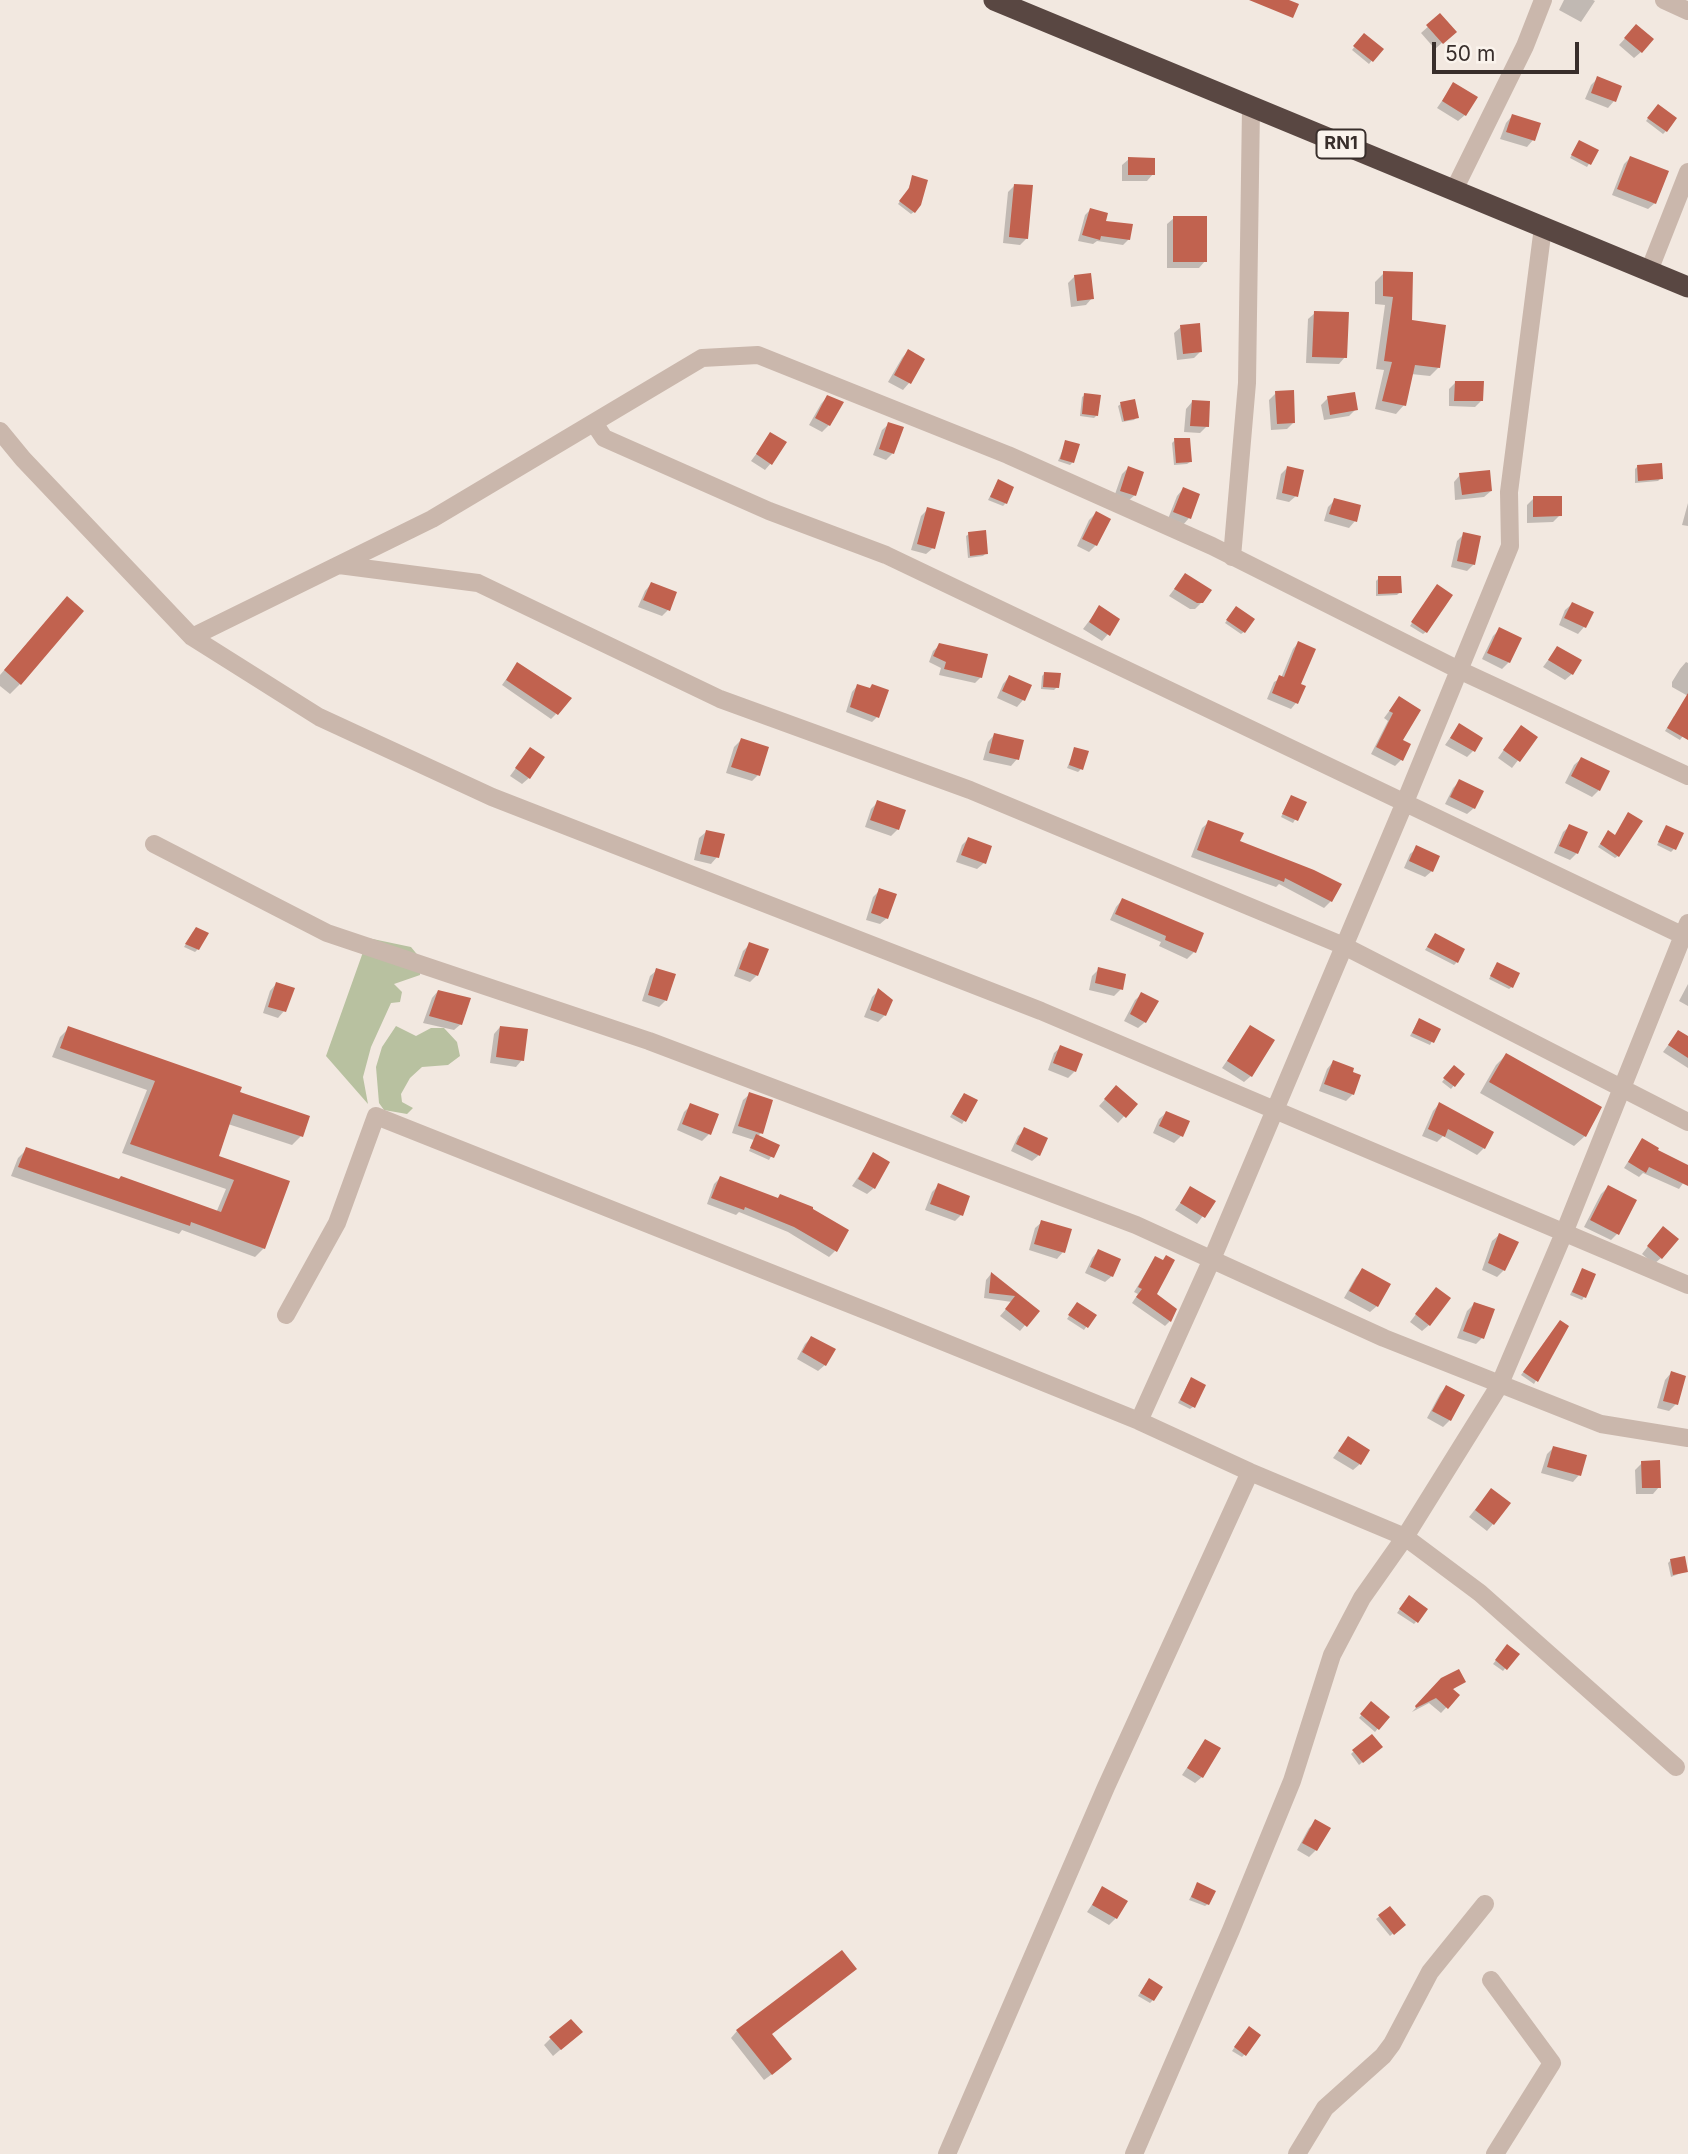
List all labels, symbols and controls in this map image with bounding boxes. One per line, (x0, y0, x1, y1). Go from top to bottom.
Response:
scale bar (1436, 28, 1583, 72)
text: 50 m (1445, 41, 1495, 66)
road number: RN1 (1316, 130, 1366, 159)

